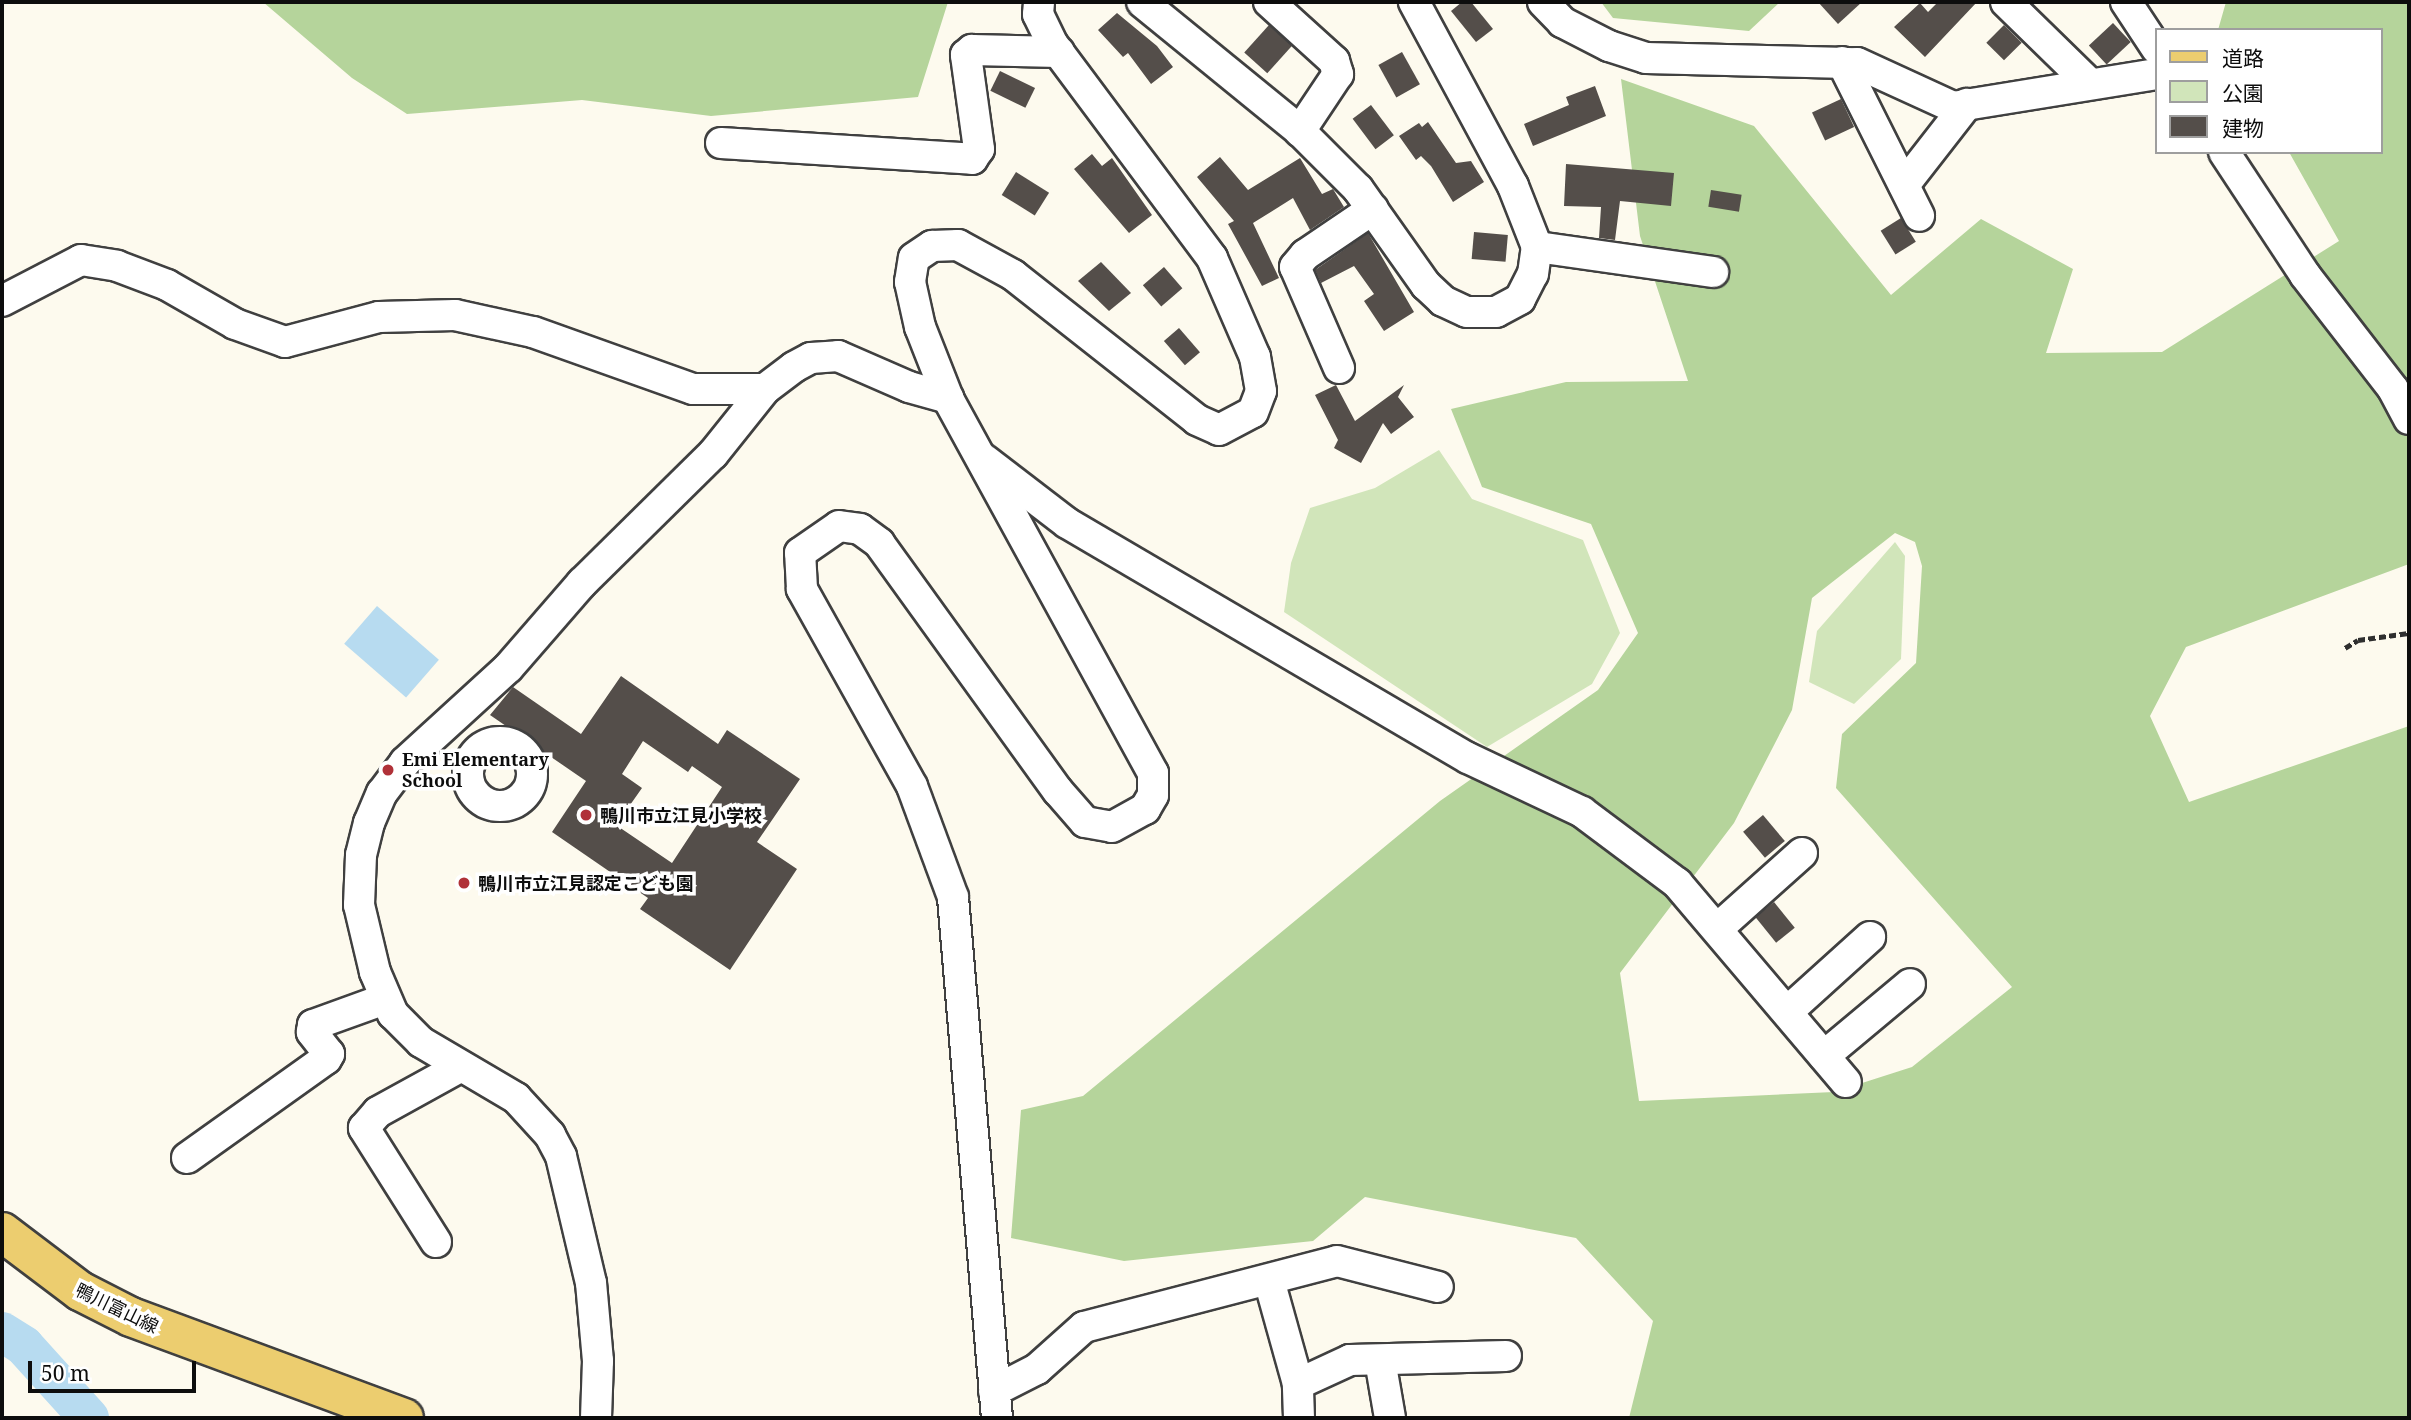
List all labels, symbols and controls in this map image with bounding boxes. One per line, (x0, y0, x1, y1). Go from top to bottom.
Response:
legend (2156, 28, 2383, 154)
text: 道路 (2222, 44, 2264, 72)
text: 公園 (2222, 79, 2264, 107)
text: 建物 (2222, 114, 2264, 142)
place label: Emi Elementary School (402, 749, 549, 792)
marker: Emi Elementary School (380, 762, 396, 778)
place label: 鴨川市立江見小学校 (600, 804, 762, 826)
marker: 鴨川市立江見小学校 (578, 807, 594, 823)
place label: 鴨川市立江見認定こども園 (478, 872, 694, 894)
marker: 鴨川市立江見認定こども園 (456, 875, 472, 891)
street label: 鴨川富山線 (72, 1279, 162, 1337)
scale bar (32, 1346, 200, 1390)
text: 50 m (41, 1359, 90, 1387)

